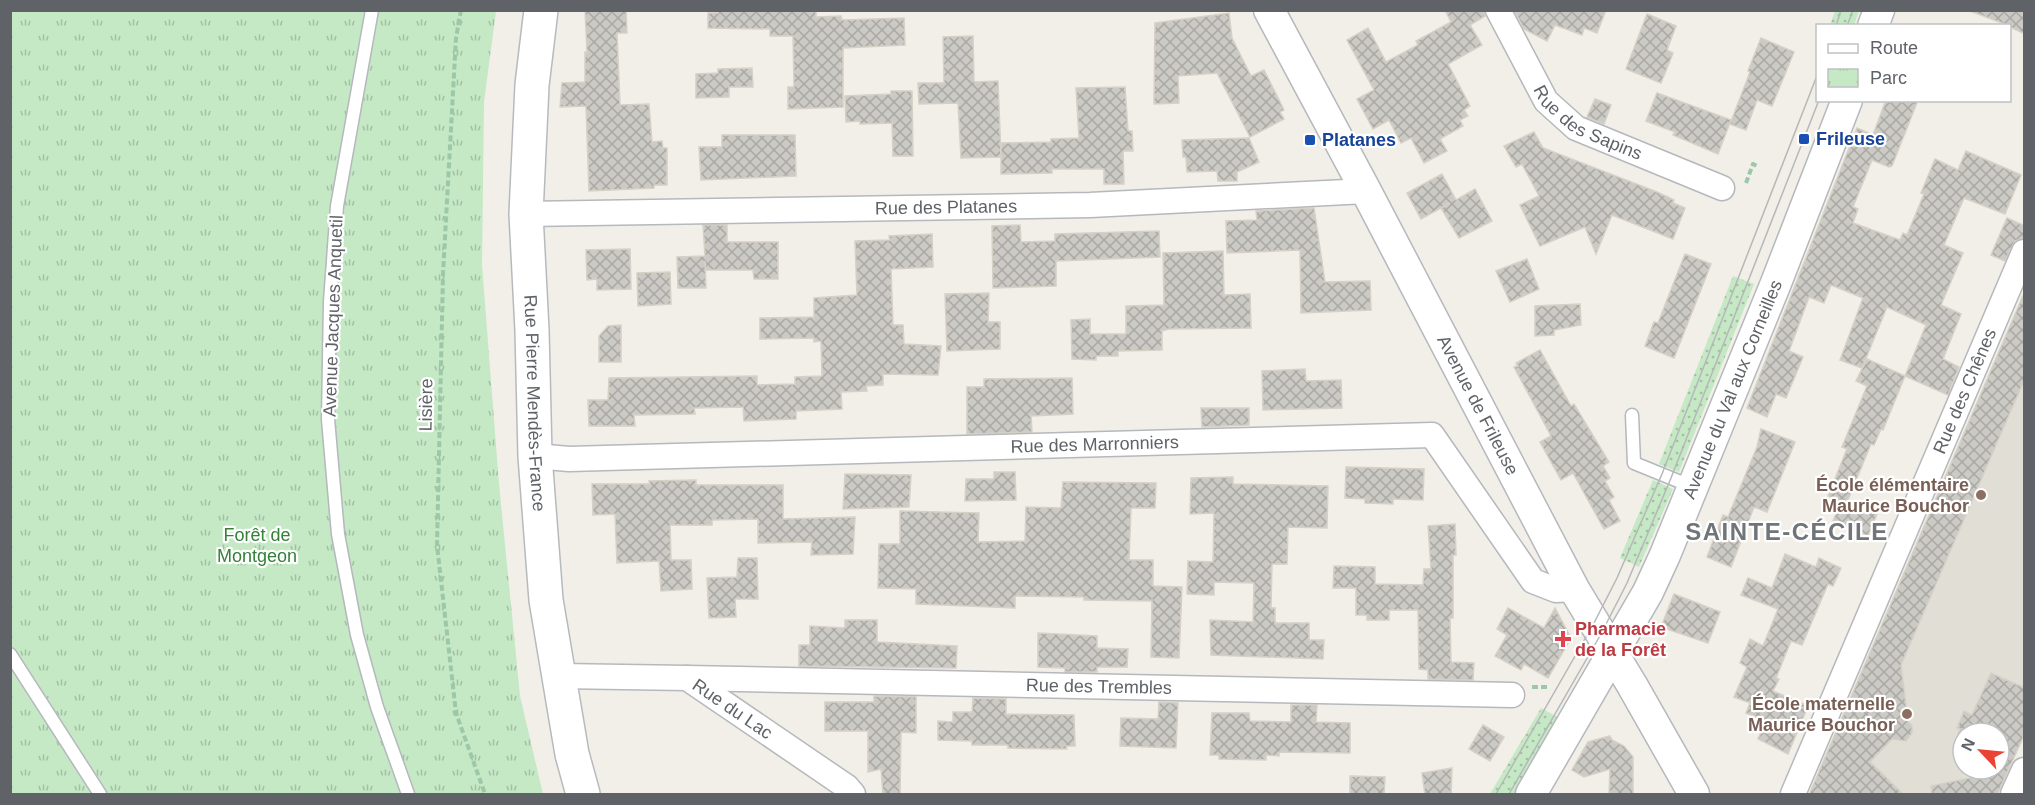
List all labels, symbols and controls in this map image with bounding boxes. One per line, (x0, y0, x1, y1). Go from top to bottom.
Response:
legend (1816, 24, 2011, 102)
text: Route (1870, 38, 1918, 58)
text: Parc (1870, 68, 1907, 88)
street label: Rue des Sapins (1529, 82, 1645, 164)
place label: Frileuse (1816, 129, 1885, 149)
place label: Platanes (1322, 130, 1396, 150)
marker: Frileuse (1797, 132, 1811, 146)
marker: Platanes (1303, 133, 1317, 147)
street label: Rue des Platanes (875, 196, 1017, 218)
street label: Avenue Jacques Anquetil (319, 215, 347, 417)
street label: Avenue du Val aux Corneilles (1679, 277, 1786, 502)
street label: Rue Pierre Mendès-France (520, 294, 549, 512)
street label: Rue des Chênes (1929, 325, 2000, 457)
street label: Avenue de Frileuse (1433, 332, 1523, 478)
street label: Lisière (416, 378, 436, 432)
street label: Rue des Marronniers (1010, 432, 1179, 457)
place label: École élémentaire Maurice Bouchor (1816, 474, 1969, 516)
marker: École élémentaire Maurice Bouchor (1974, 488, 1988, 502)
district label: SAINTE-CÉCILE (1685, 518, 1889, 545)
park label: Forêt de Montgeon (217, 525, 297, 566)
place label: Pharmacie de la Forêt (1575, 619, 1666, 660)
marker: Pharmacie de la Forêt (1556, 632, 1570, 646)
street label: Rue du Lac (689, 675, 776, 743)
street label: Rue des Trembles (1026, 675, 1172, 698)
place label: École maternelle Maurice Bouchor (1748, 693, 1895, 735)
marker: École maternelle Maurice Bouchor (1900, 707, 1914, 721)
north arrow (1951, 721, 2011, 781)
text: N (1958, 736, 1978, 754)

